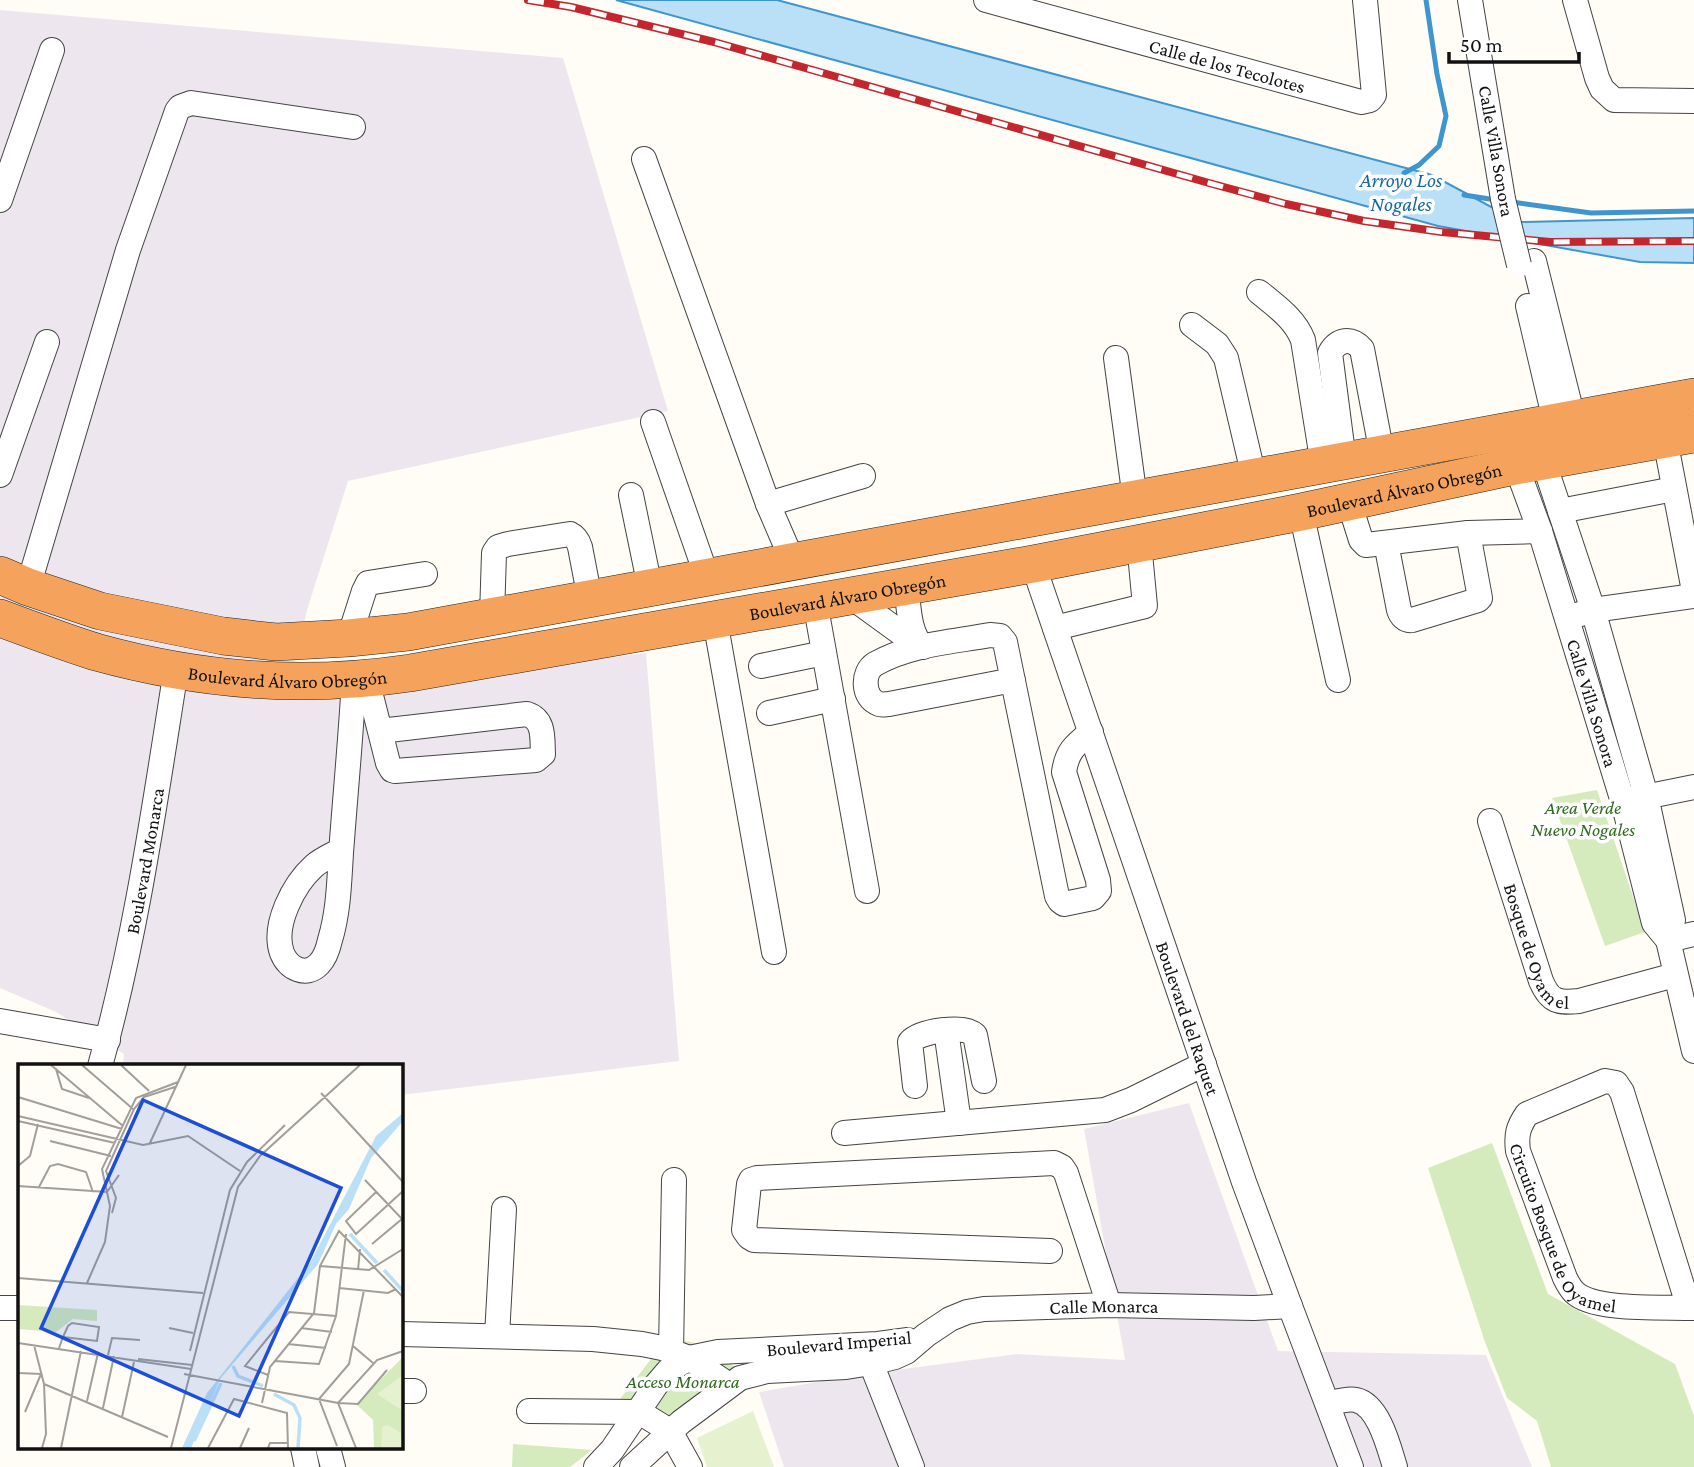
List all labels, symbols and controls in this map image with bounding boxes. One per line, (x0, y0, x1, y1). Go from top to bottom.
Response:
scale bar (1449, 21, 1578, 65)
text: 50 m (1460, 33, 1503, 57)
street label: Calle de los Tecolotes (1147, 35, 1307, 97)
street label: Calle Villa Sonora (1475, 84, 1518, 218)
water label: Arroyo Los Nogales (1359, 168, 1443, 216)
street label: Boulevard Álvaro Obregón (1305, 459, 1504, 521)
street label: Boulevard Álvaro Obregón (748, 569, 947, 624)
street label: Calle Villa Sonora (1563, 636, 1622, 770)
street label: Boulevard Álvaro Obregón (187, 662, 388, 692)
street label: Boulevard Monarca (122, 786, 168, 936)
park label: Area Verde Nuevo Nogales (1531, 797, 1635, 840)
street label: Bosque de Oyamel (1500, 881, 1569, 1013)
street label: Boulevard del Raquet (1152, 939, 1224, 1099)
inset map (18, 1064, 402, 1450)
street label: Circuito Bosque de Oyamel (1506, 1143, 1617, 1317)
street label: Calle Monarca (1049, 1295, 1159, 1318)
street label: Boulevard Imperial (766, 1327, 912, 1360)
park label: Acceso Monarca (625, 1371, 740, 1392)

